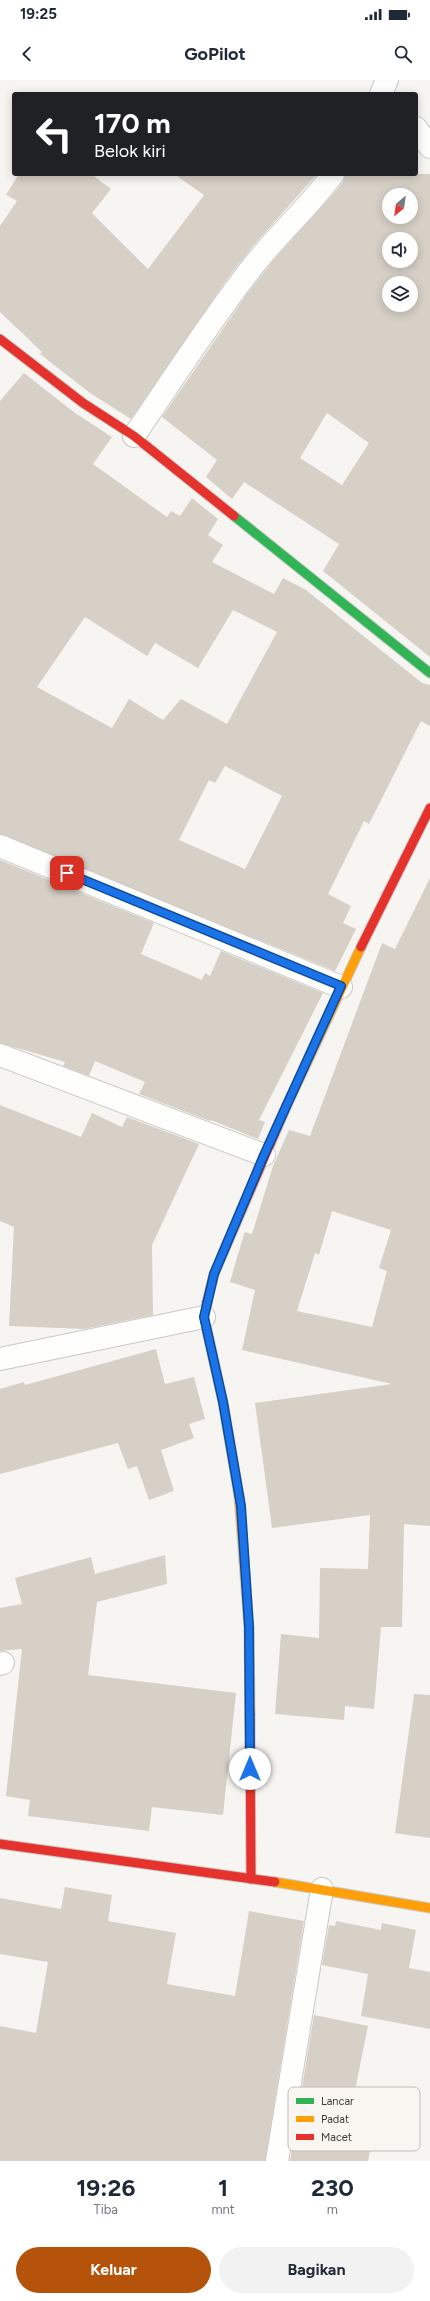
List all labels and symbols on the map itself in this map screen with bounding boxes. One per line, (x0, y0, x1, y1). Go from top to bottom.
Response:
north arrow (382, 188, 418, 224)
pin (50, 856, 84, 890)
position arrow (229, 1748, 271, 1790)
legend (288, 2087, 420, 2151)
text: Lancar (321, 2095, 354, 2108)
text: Padat (321, 2113, 349, 2126)
text: Macet (321, 2131, 352, 2144)

